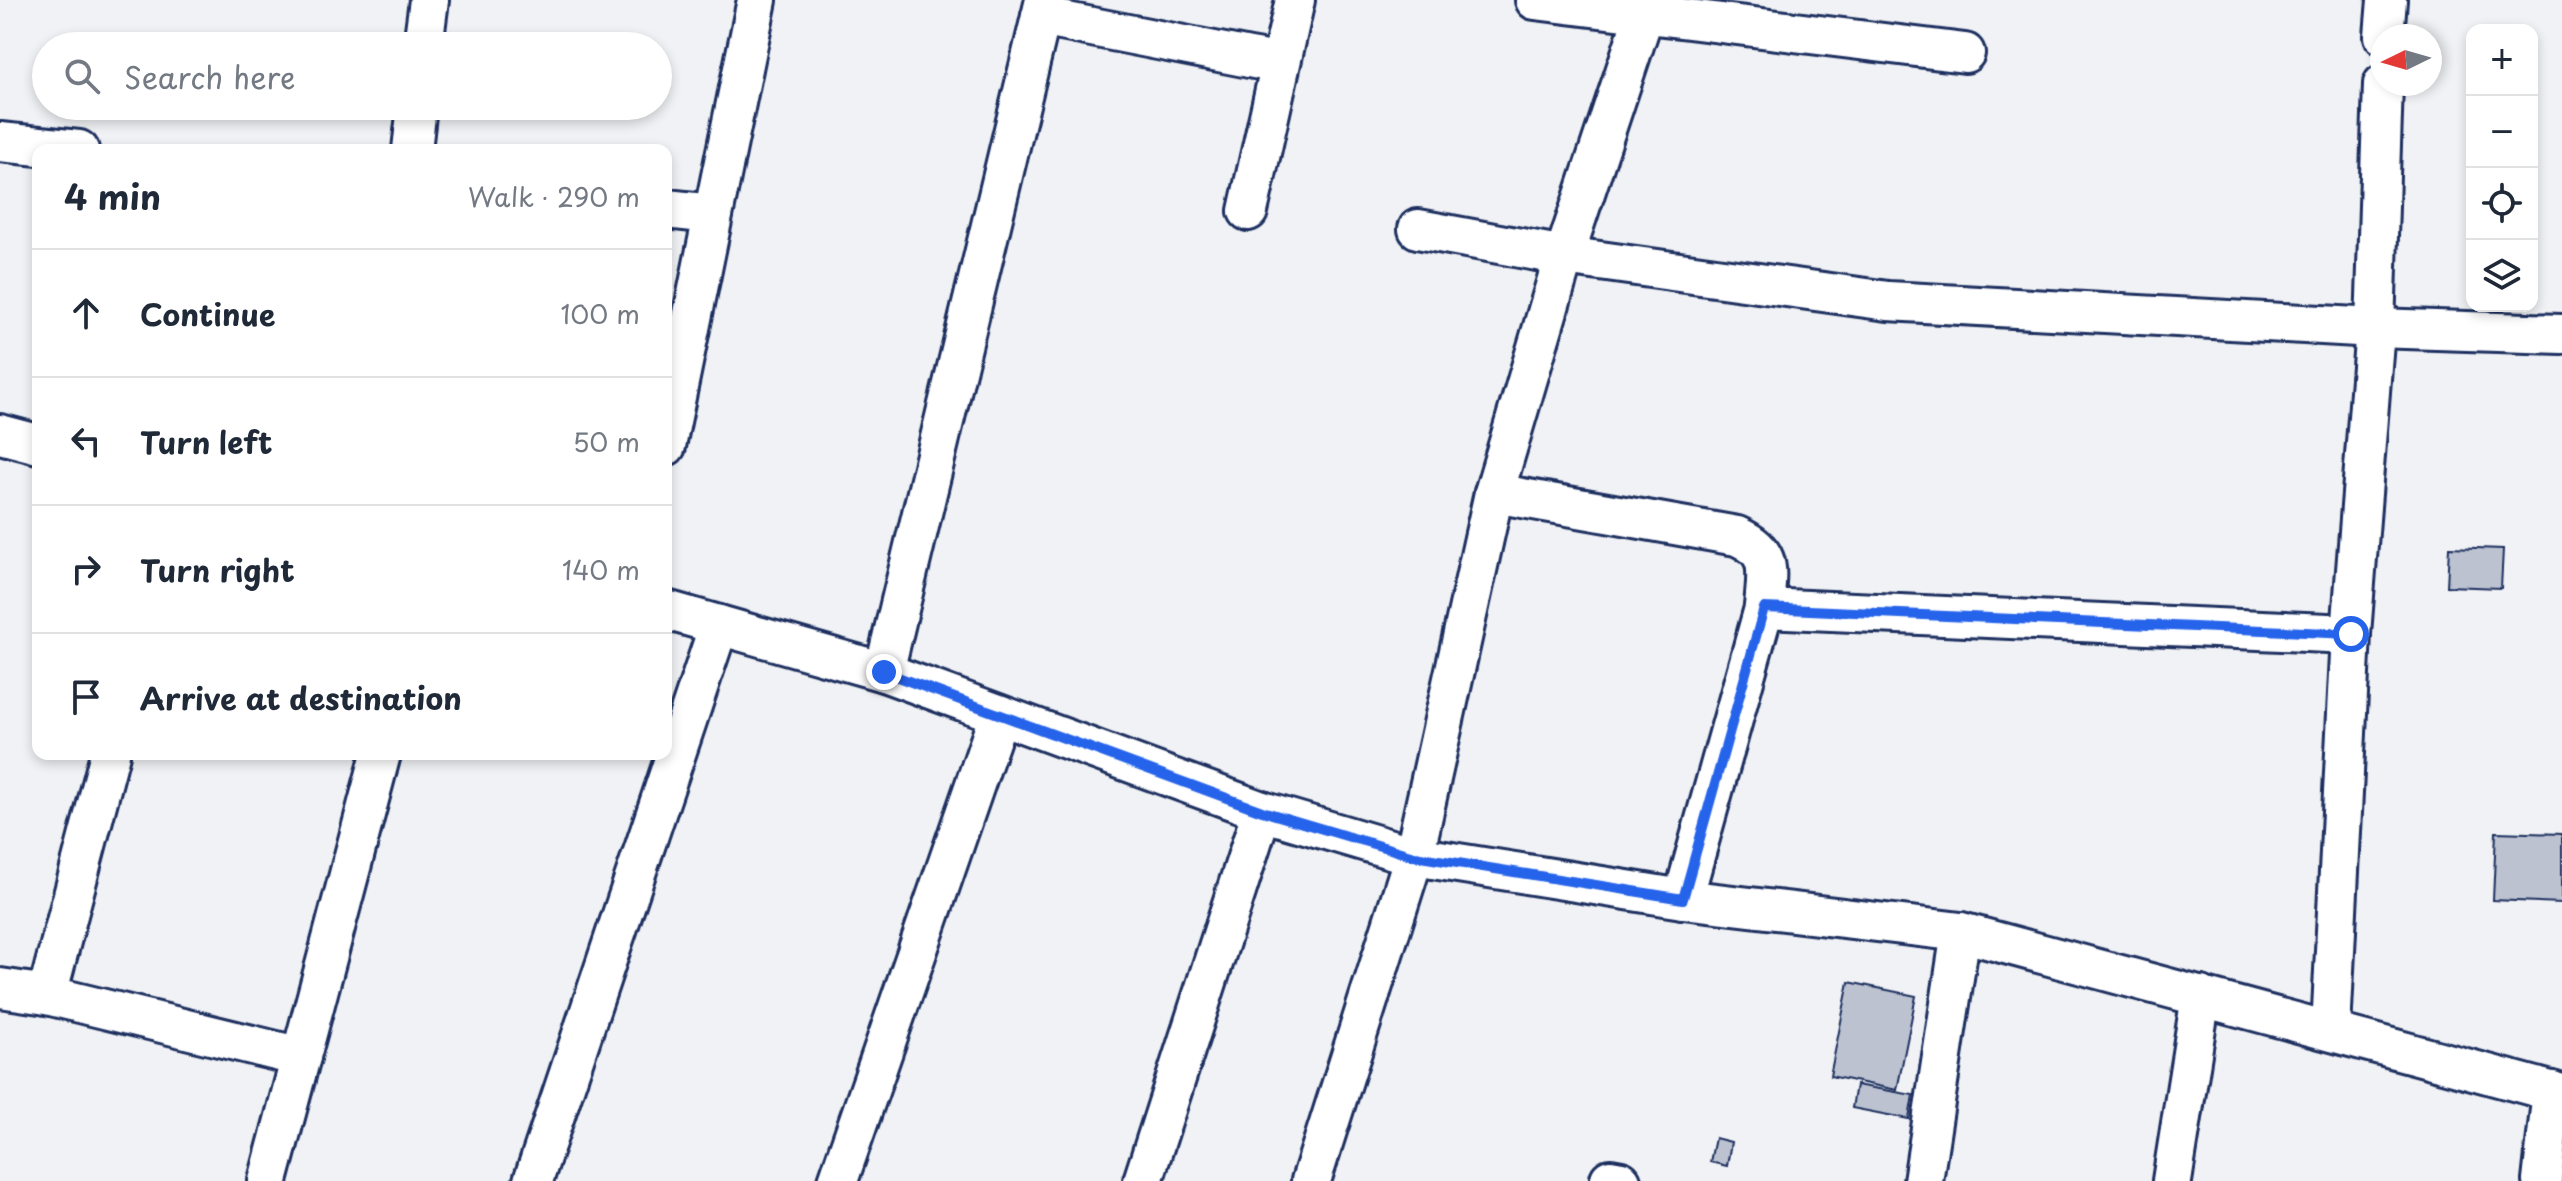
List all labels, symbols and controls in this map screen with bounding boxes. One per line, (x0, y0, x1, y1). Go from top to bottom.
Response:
north arrow (2370, 24, 2442, 96)
map controls (2466, 24, 2538, 312)
button: + (2466, 24, 2538, 96)
search box (32, 32, 672, 120)
icon: search (60, 54, 104, 98)
text: Search here (124, 54, 296, 99)
button: − (2466, 96, 2538, 168)
button: locate (2466, 168, 2538, 240)
text: 4 min (64, 170, 161, 222)
text: Walk · 290 m (468, 177, 640, 216)
button: layers (2466, 240, 2538, 312)
icon: ahead (64, 291, 108, 335)
text: Continue (140, 291, 275, 336)
text: 100 m (560, 294, 640, 333)
icon: left (64, 419, 108, 463)
text: Turn left (140, 419, 272, 464)
text: 50 m (573, 422, 640, 461)
icon: right (64, 547, 108, 591)
text: Turn right (140, 547, 295, 592)
text: 140 m (562, 550, 640, 589)
route start (2333, 616, 2369, 652)
route end (866, 654, 902, 690)
icon: arrive (64, 675, 108, 719)
text: Arrive at destination (140, 675, 462, 720)

